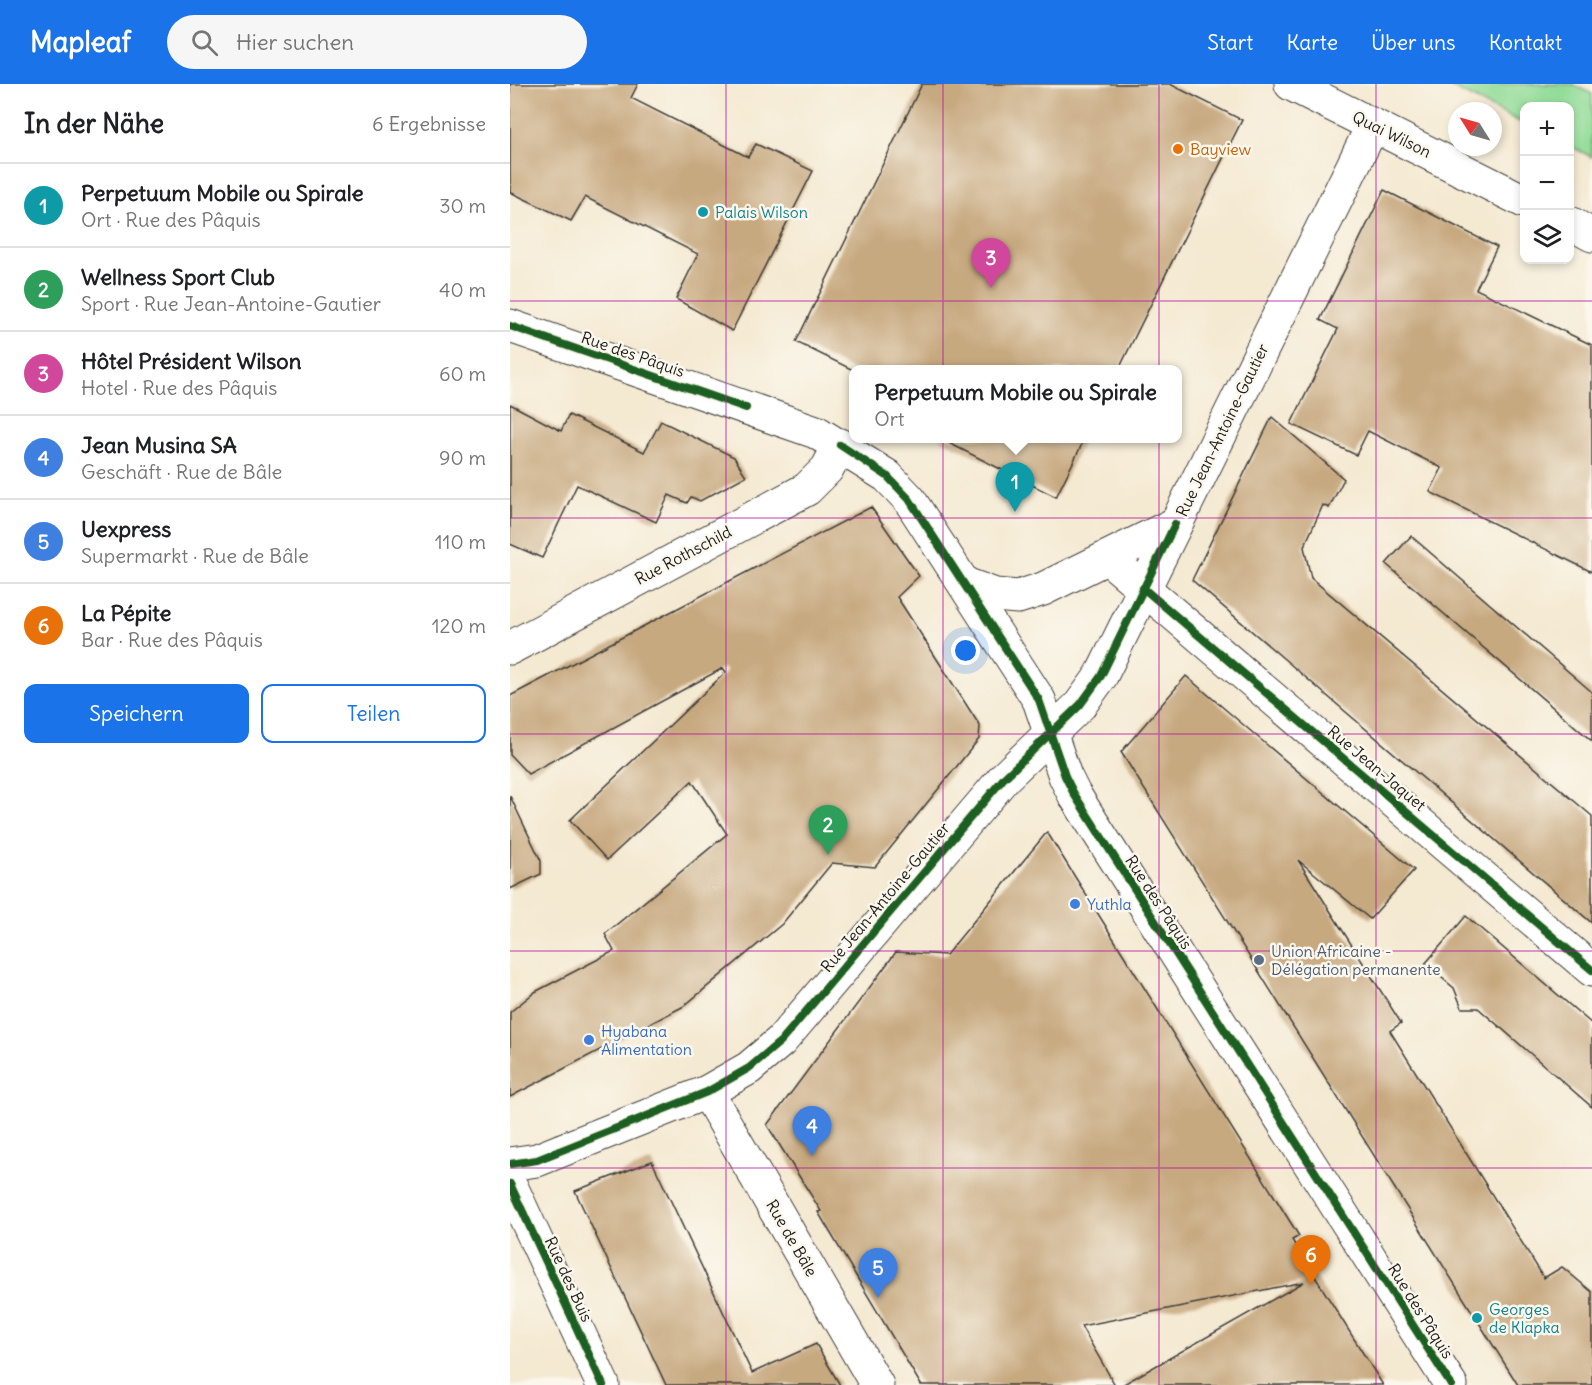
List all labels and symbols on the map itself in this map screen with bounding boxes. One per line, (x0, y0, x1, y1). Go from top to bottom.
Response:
north arrow (1448, 102, 1502, 156)
street label: Quai Wilson (1349, 106, 1435, 162)
place label: Bayview (1190, 139, 1252, 159)
marker: Bayview (1171, 142, 1185, 156)
place label: Palais Wilson (715, 202, 808, 222)
marker: Palais Wilson (696, 205, 710, 219)
pin: 3 (972, 238, 1010, 288)
street label: Rue des Pâquis (579, 327, 687, 381)
street label: Rue Jean-Antoine-Gautier (1171, 340, 1273, 520)
pin: 1 (996, 462, 1034, 512)
street label: Rue Rothschild (631, 521, 735, 589)
your location (951, 636, 980, 665)
street label: Rue Jean-Jaquet (1324, 721, 1431, 815)
pin: 2 (808, 806, 848, 855)
street label: Rue Jean-Antoine-Gautier (816, 818, 954, 976)
street label: Rue des Pâquis (1121, 851, 1197, 953)
place label: Yuthla (1087, 894, 1132, 914)
marker: Yuthla (1068, 897, 1082, 911)
place label: Union Africaine - Délégation permanente (1271, 941, 1441, 979)
marker: Union Africaine - Délégation permanente (1252, 953, 1266, 967)
place label: Hyabana Alimentation (601, 1021, 692, 1059)
marker: Hyabana Alimentation (582, 1033, 596, 1047)
pin: 4 (792, 1106, 832, 1156)
street label: Rue de Bâle (762, 1196, 822, 1280)
street label: Rue des Buis (541, 1233, 597, 1325)
pin: 6 (1292, 1236, 1330, 1285)
pin: 5 (858, 1248, 898, 1298)
street label: Rue des Pâquis (1384, 1260, 1458, 1362)
place label: Georges de Klapka (1489, 1299, 1560, 1337)
marker: Georges de Klapka (1470, 1311, 1484, 1325)

